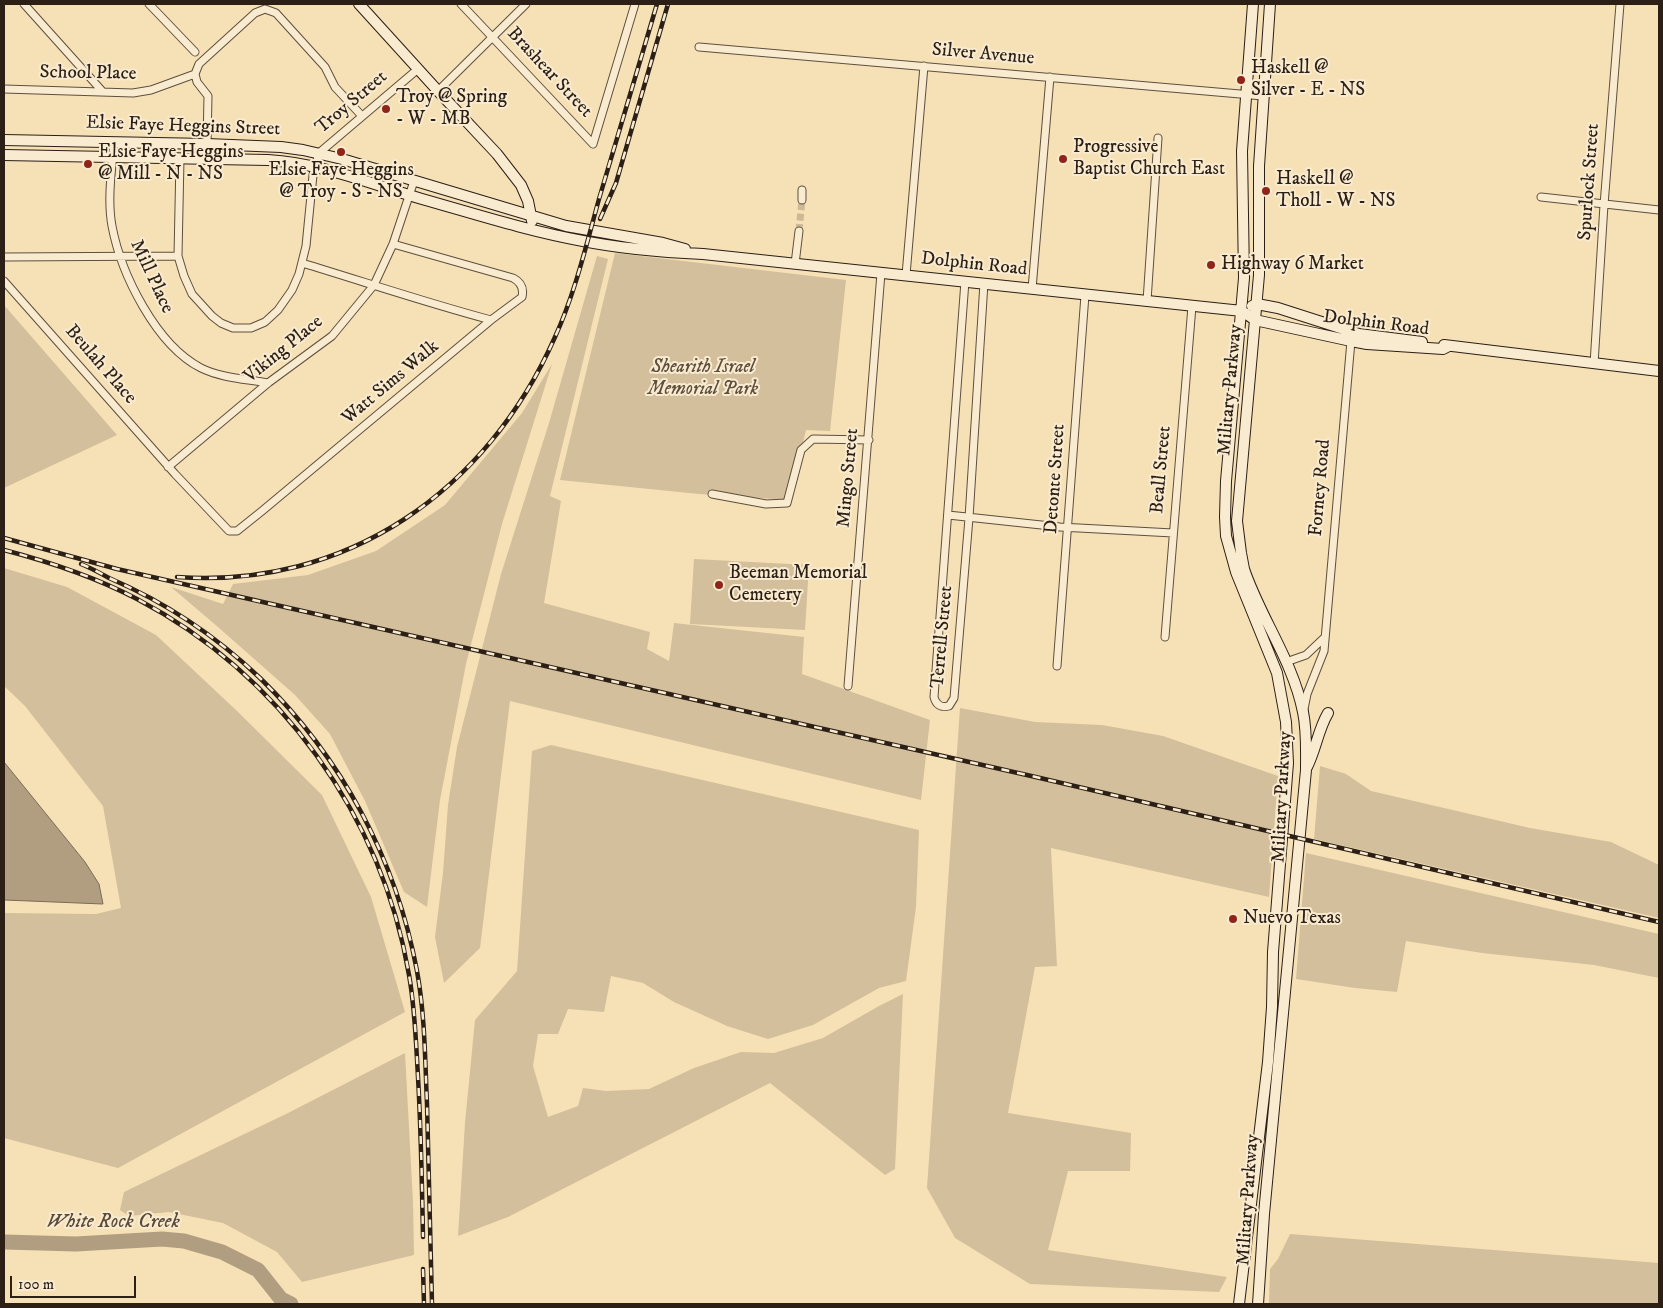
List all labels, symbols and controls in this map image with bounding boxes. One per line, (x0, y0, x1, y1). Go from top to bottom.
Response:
street label: Brashear Street (501, 23, 597, 123)
street label: Silver Avenue (931, 39, 1035, 71)
place label: Haskell @ Silver - E - NS (1251, 58, 1365, 102)
street label: School Place (39, 62, 137, 86)
street label: Troy Street (311, 66, 393, 140)
marker: Haskell @ Silver - E - NS (1235, 74, 1247, 86)
place label: Troy @ Spring - W - MB (396, 87, 507, 131)
marker: Troy @ Spring - W - MB (380, 103, 392, 115)
street label: Elsie Faye Heggins Street (85, 112, 281, 142)
street label: Spurlock Street (1575, 123, 1605, 241)
place label: Progressive Baptist Church East (1073, 137, 1225, 181)
place label: Elsie Faye Heggins @ Mill - N - NS (98, 142, 244, 186)
marker: Elsie Faye Heggins @ Troy - S - NS (335, 146, 347, 158)
marker: Progressive Baptist Church East (1057, 153, 1069, 165)
marker: Elsie Faye Heggins @ Mill - N - NS (82, 158, 94, 170)
place label: Elsie Faye Heggins @ Troy - S - NS (268, 160, 414, 204)
place label: Haskell @ Tholl - W - NS (1276, 169, 1395, 213)
marker: Haskell @ Tholl - W - NS (1260, 185, 1272, 197)
street label: Mill Place (124, 237, 178, 317)
street label: Dolphin Road (920, 248, 1028, 282)
place label: Highway 6 Market (1221, 254, 1364, 276)
marker: Highway 6 Market (1205, 259, 1217, 271)
street label: Dolphin Road (1322, 306, 1430, 342)
street label: Viking Place (240, 311, 328, 389)
street label: Beulah Place (59, 321, 141, 409)
street label: Military Parkway (1214, 323, 1248, 457)
street label: Watt Sims Walk (338, 336, 444, 430)
park label: Shearith Israel Memorial Park (648, 357, 758, 401)
street label: Detonte Street (1041, 423, 1071, 535)
street label: Beall Street (1147, 425, 1177, 515)
street label: Mingo Street (833, 427, 865, 529)
street label: Forney Road (1305, 438, 1337, 538)
place label: Beeman Memorial Cemetery (729, 563, 867, 607)
marker: Beeman Memorial Cemetery (713, 579, 725, 591)
street label: Terrell Street (927, 585, 959, 689)
street label: Military Parkway (1268, 731, 1298, 863)
place label: Nuevo Texas (1243, 908, 1341, 930)
marker: Nuevo Texas (1227, 913, 1239, 925)
street label: Military Parkway (1233, 1134, 1265, 1266)
water label: White Rock Creek (46, 1211, 180, 1235)
scale bar (12, 1266, 139, 1298)
text: 100 m (18, 1275, 54, 1294)

